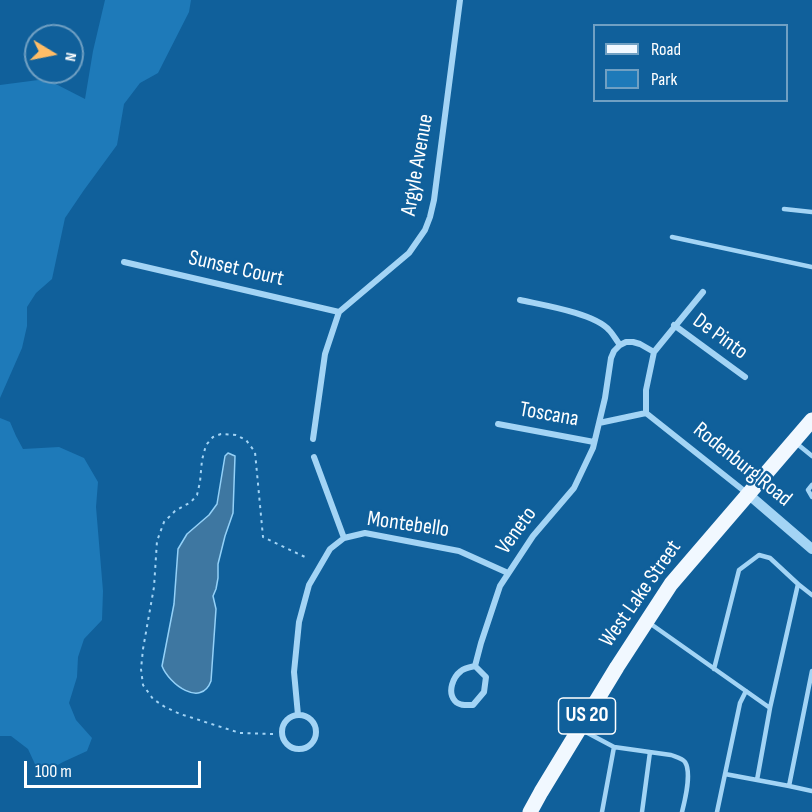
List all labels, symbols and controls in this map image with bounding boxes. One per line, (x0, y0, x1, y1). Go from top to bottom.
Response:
north arrow (24, 24, 84, 84)
legend (593, 24, 788, 102)
text: Road (651, 39, 681, 60)
text: N (60, 51, 80, 63)
text: Park (651, 69, 677, 90)
street label: Argyle Avenue (396, 112, 440, 218)
street label: Sunset Court (186, 245, 286, 293)
street label: De Pinto (687, 308, 753, 366)
street label: Toscana (517, 397, 581, 433)
street label: Rodenburg Road (687, 417, 797, 513)
street label: Veneto (491, 502, 543, 560)
street label: Montebello (365, 506, 451, 544)
street label: West Lake Street (595, 536, 687, 652)
road number: US 20 (558, 698, 616, 734)
scale bar (27, 749, 204, 787)
text: 100 m (35, 761, 72, 782)

